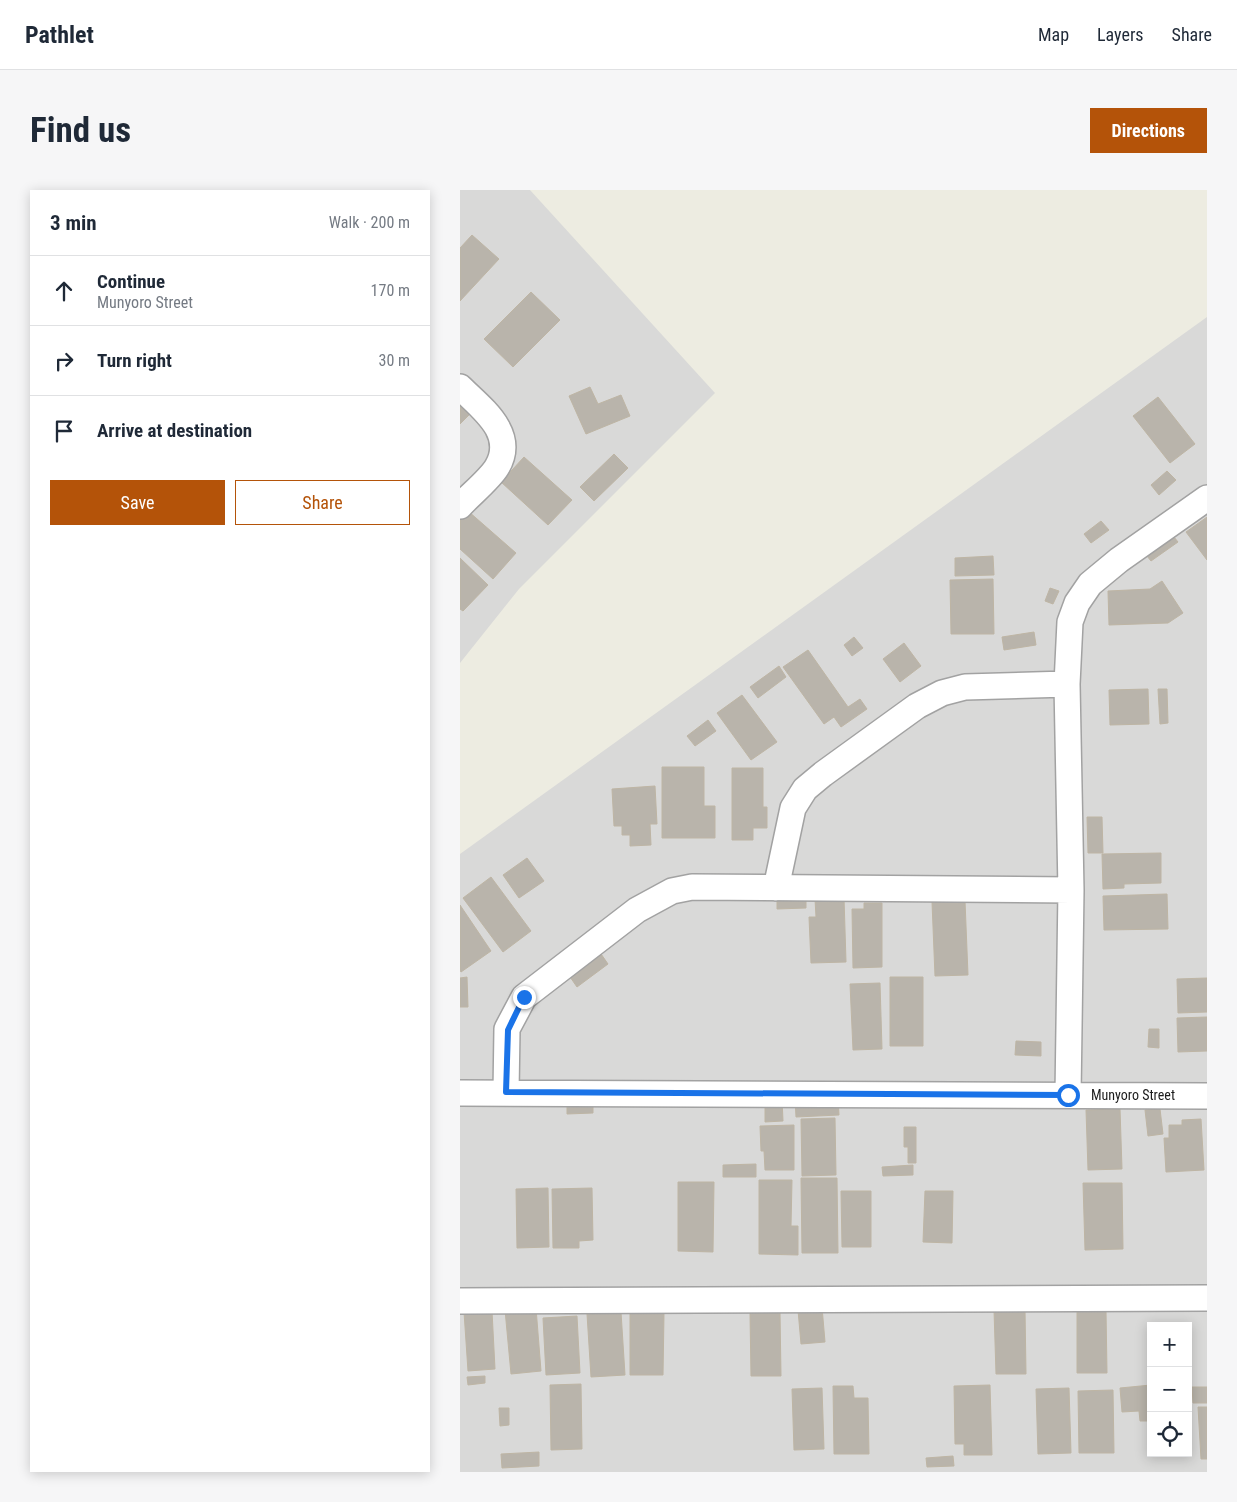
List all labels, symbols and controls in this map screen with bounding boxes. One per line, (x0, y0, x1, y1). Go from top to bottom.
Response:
text: Pathlet (25, 21, 94, 49)
text: Map (1038, 24, 1069, 45)
text: Layers (1097, 24, 1144, 45)
text: Share (1172, 24, 1212, 45)
button: Directions (1090, 108, 1207, 153)
text: Find us (30, 110, 131, 151)
text: 3 min (50, 211, 97, 235)
text: Walk · 200 m (329, 213, 410, 232)
text: Continue (97, 270, 165, 293)
icon: ahead (50, 277, 78, 305)
text: 170 m (371, 281, 410, 300)
text: Munyoro Street (97, 293, 193, 312)
icon: right (50, 347, 78, 375)
text: Turn right (97, 349, 172, 372)
text: 30 m (378, 351, 410, 370)
icon: arrive (50, 417, 78, 445)
text: Arrive at destination (97, 419, 252, 442)
button: Save (50, 480, 225, 525)
button: Share (235, 480, 410, 525)
route end (513, 986, 536, 1009)
route start (1057, 1084, 1080, 1107)
street label: Munyoro Street (1091, 1087, 1175, 1103)
map controls (1147, 1322, 1192, 1457)
button: + (1147, 1322, 1192, 1367)
button: − (1147, 1367, 1192, 1412)
button: locate (1147, 1412, 1192, 1457)

